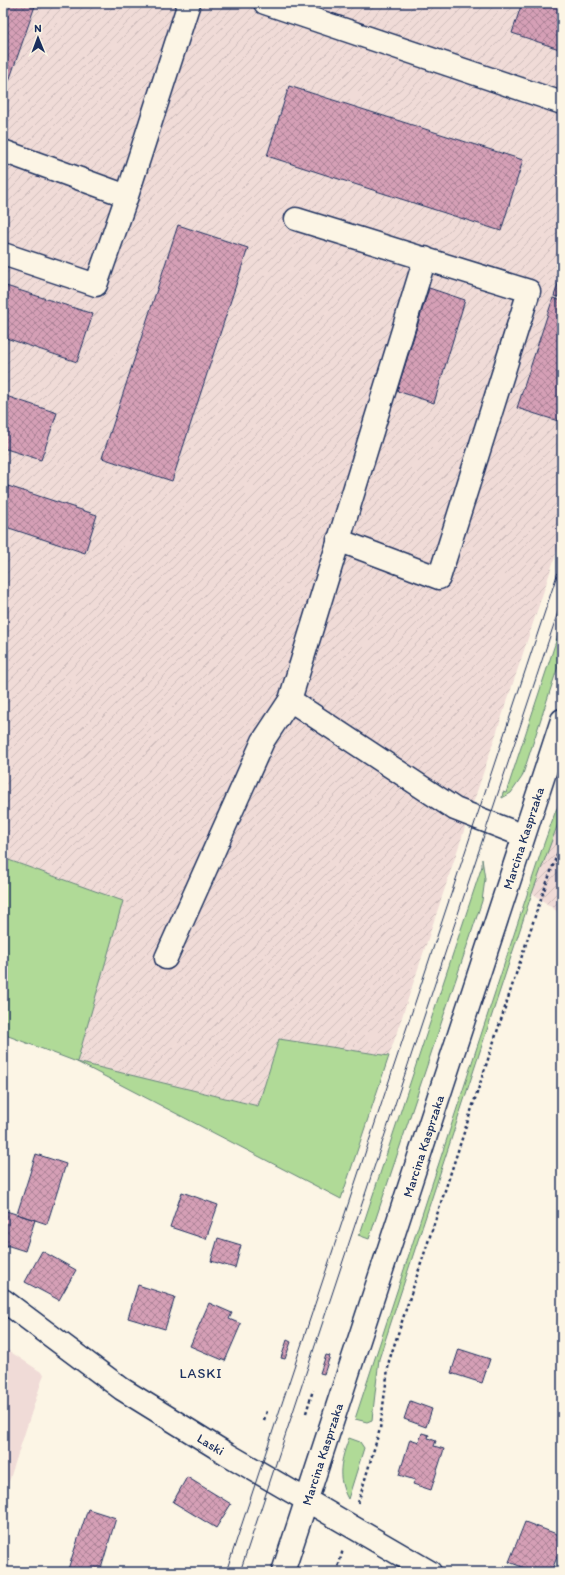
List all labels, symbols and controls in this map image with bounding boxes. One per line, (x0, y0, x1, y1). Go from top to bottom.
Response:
north arrow (18, 18, 58, 58)
text: N (34, 22, 42, 35)
street label: Marcina Kasprzaka (500, 785, 547, 891)
street label: Marcina Kasprzaka (400, 1093, 447, 1199)
district label: LASKI (179, 1365, 223, 1382)
street label: Marcina Kasprzaka (299, 1401, 346, 1507)
street label: Laski (194, 1431, 227, 1458)

